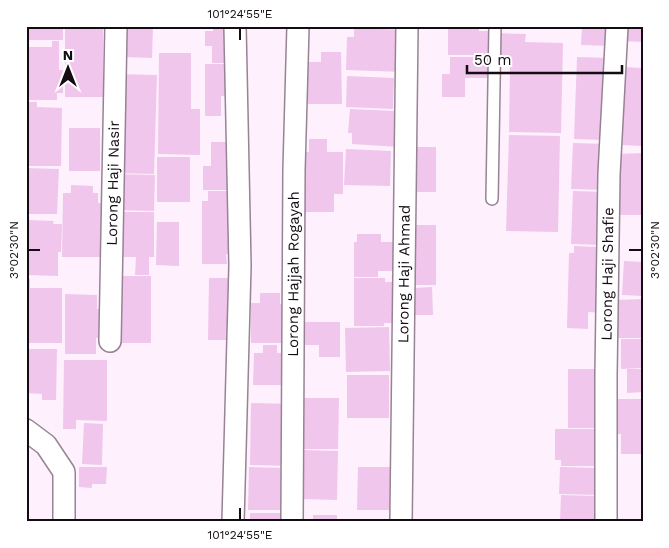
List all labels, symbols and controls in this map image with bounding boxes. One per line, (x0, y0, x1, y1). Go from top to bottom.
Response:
text: 101°24'55"E (208, 7, 273, 21)
north arrow (42, 42, 92, 92)
scale bar (467, 42, 622, 74)
text: N (63, 47, 73, 63)
text: 50 m (474, 51, 511, 69)
street label: Lorong Haji Nasir (103, 120, 123, 246)
street label: Lorong Hajjah Rogayah (284, 191, 303, 357)
street label: Lorong Haji Ahmad (394, 205, 414, 343)
street label: Lorong Haji Shafie (598, 207, 618, 341)
text: 3°02'30"N (7, 221, 21, 279)
text: 3°02'30"N (648, 221, 662, 279)
text: 101°24'55"E (208, 528, 273, 542)

